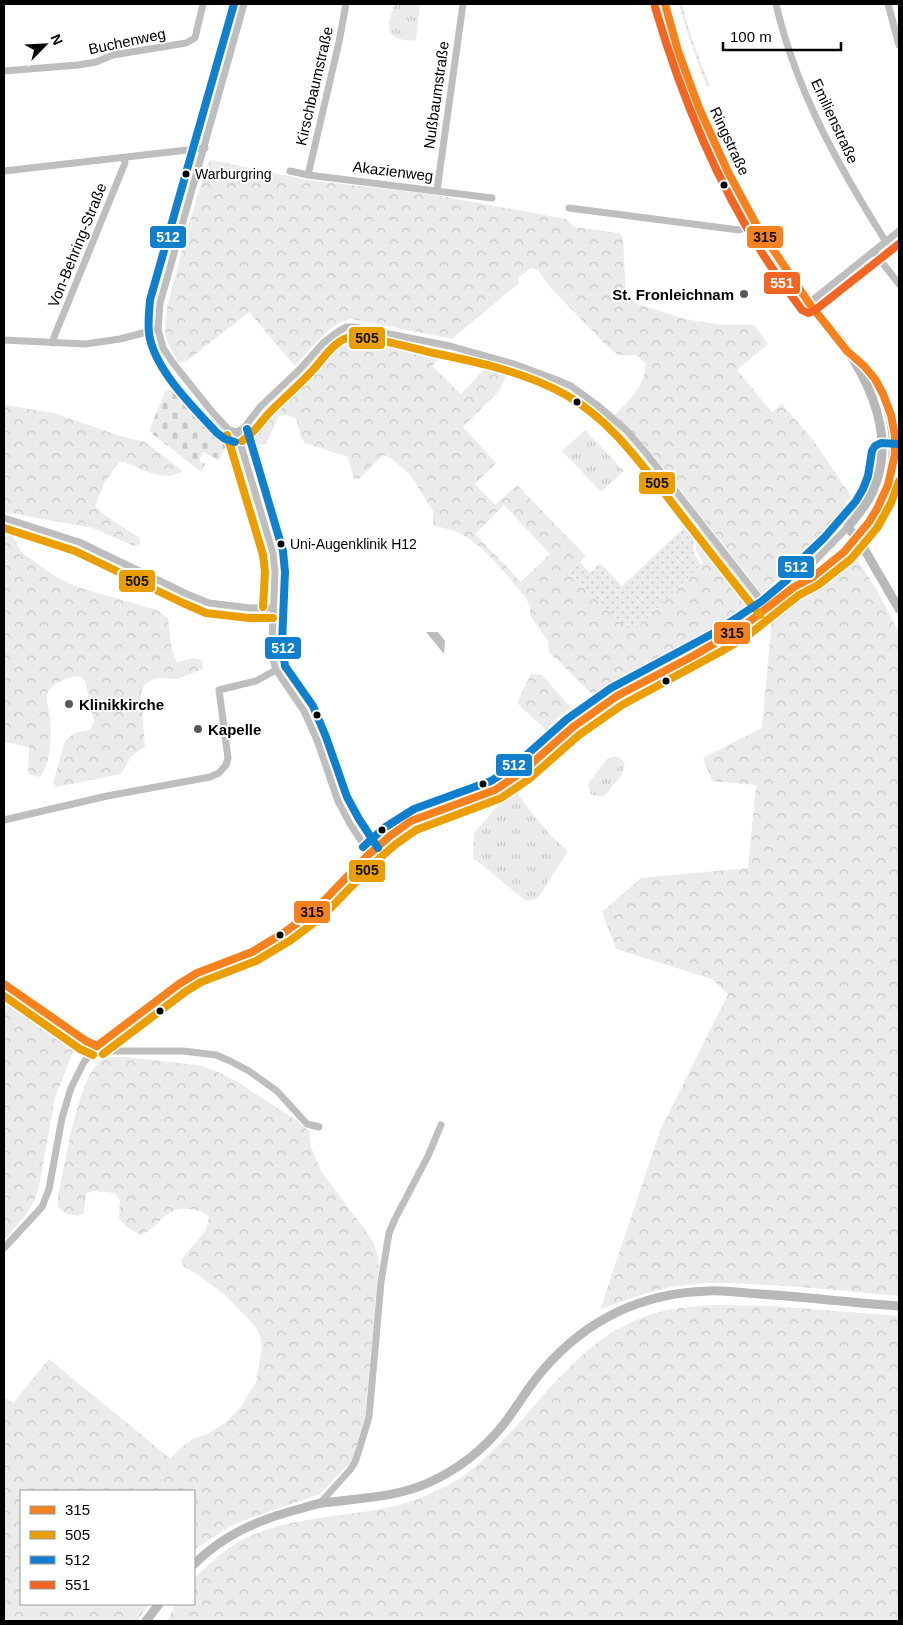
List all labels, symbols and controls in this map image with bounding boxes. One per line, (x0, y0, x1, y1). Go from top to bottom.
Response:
north arrow (20, 20, 70, 70)
scale bar (723, 20, 840, 52)
street label: Buchenweg (87, 25, 167, 57)
street label: Kirschbaumstraße (292, 25, 336, 147)
text: 100 m (730, 28, 772, 45)
text: N (48, 32, 66, 48)
street label: Nußbaumstraße (420, 40, 452, 150)
street label: Emilienstraße (808, 76, 862, 166)
street label: Ringstraße (707, 104, 753, 178)
street label: Akazienweg (352, 158, 434, 184)
place label: Warburgring (195, 166, 272, 182)
marker: Warburgring (181, 169, 191, 179)
street label: Von-Behring-Straße (44, 180, 110, 310)
unlabelled marker (719, 180, 729, 190)
line badge: 512 (149, 225, 187, 249)
line badge: 315 (746, 225, 784, 249)
text: 512 (156, 229, 180, 245)
text: 315 (753, 229, 777, 245)
line badge: 551 (763, 271, 801, 295)
text: 551 (770, 275, 794, 291)
place label: St. Fronleichnam (612, 286, 734, 303)
marker: St. Fronleichnam (738, 288, 750, 300)
line badge: 505 (348, 326, 386, 350)
text: 505 (355, 330, 379, 346)
unlabelled marker (572, 397, 582, 407)
line badge: 505 (638, 471, 676, 495)
text: 505 (645, 475, 669, 491)
place label: Uni-Augenklinik H12 (290, 536, 417, 552)
marker: Uni-Augenklinik H12 (276, 539, 286, 549)
line badge: 512 (777, 555, 815, 579)
text: 512 (784, 559, 808, 575)
line badge: 505 (118, 569, 156, 593)
text: 505 (125, 573, 149, 589)
line badge: 315 (713, 621, 751, 645)
text: 315 (720, 625, 744, 641)
line badge: 512 (264, 636, 302, 660)
text: 512 (271, 640, 295, 656)
unlabelled marker (661, 676, 671, 686)
place label: Klinikkirche (79, 696, 164, 713)
marker: Klinikkirche (63, 698, 75, 710)
unlabelled marker (312, 710, 322, 720)
place label: Kapelle (208, 721, 261, 738)
marker: Kapelle (192, 723, 204, 735)
line badge: 512 (495, 753, 533, 777)
text: 512 (502, 757, 526, 773)
unlabelled marker (478, 779, 488, 789)
unlabelled marker (377, 825, 387, 835)
line badge: 505 (348, 859, 386, 883)
text: 505 (355, 862, 379, 878)
line badge: 315 (293, 900, 331, 924)
text: 315 (300, 904, 324, 920)
unlabelled marker (275, 930, 285, 940)
unlabelled marker (155, 1006, 165, 1016)
legend (20, 1490, 195, 1605)
text: 315 (65, 1501, 90, 1518)
text: 505 (65, 1526, 90, 1543)
text: 512 (65, 1551, 90, 1568)
text: 551 (65, 1576, 90, 1593)

